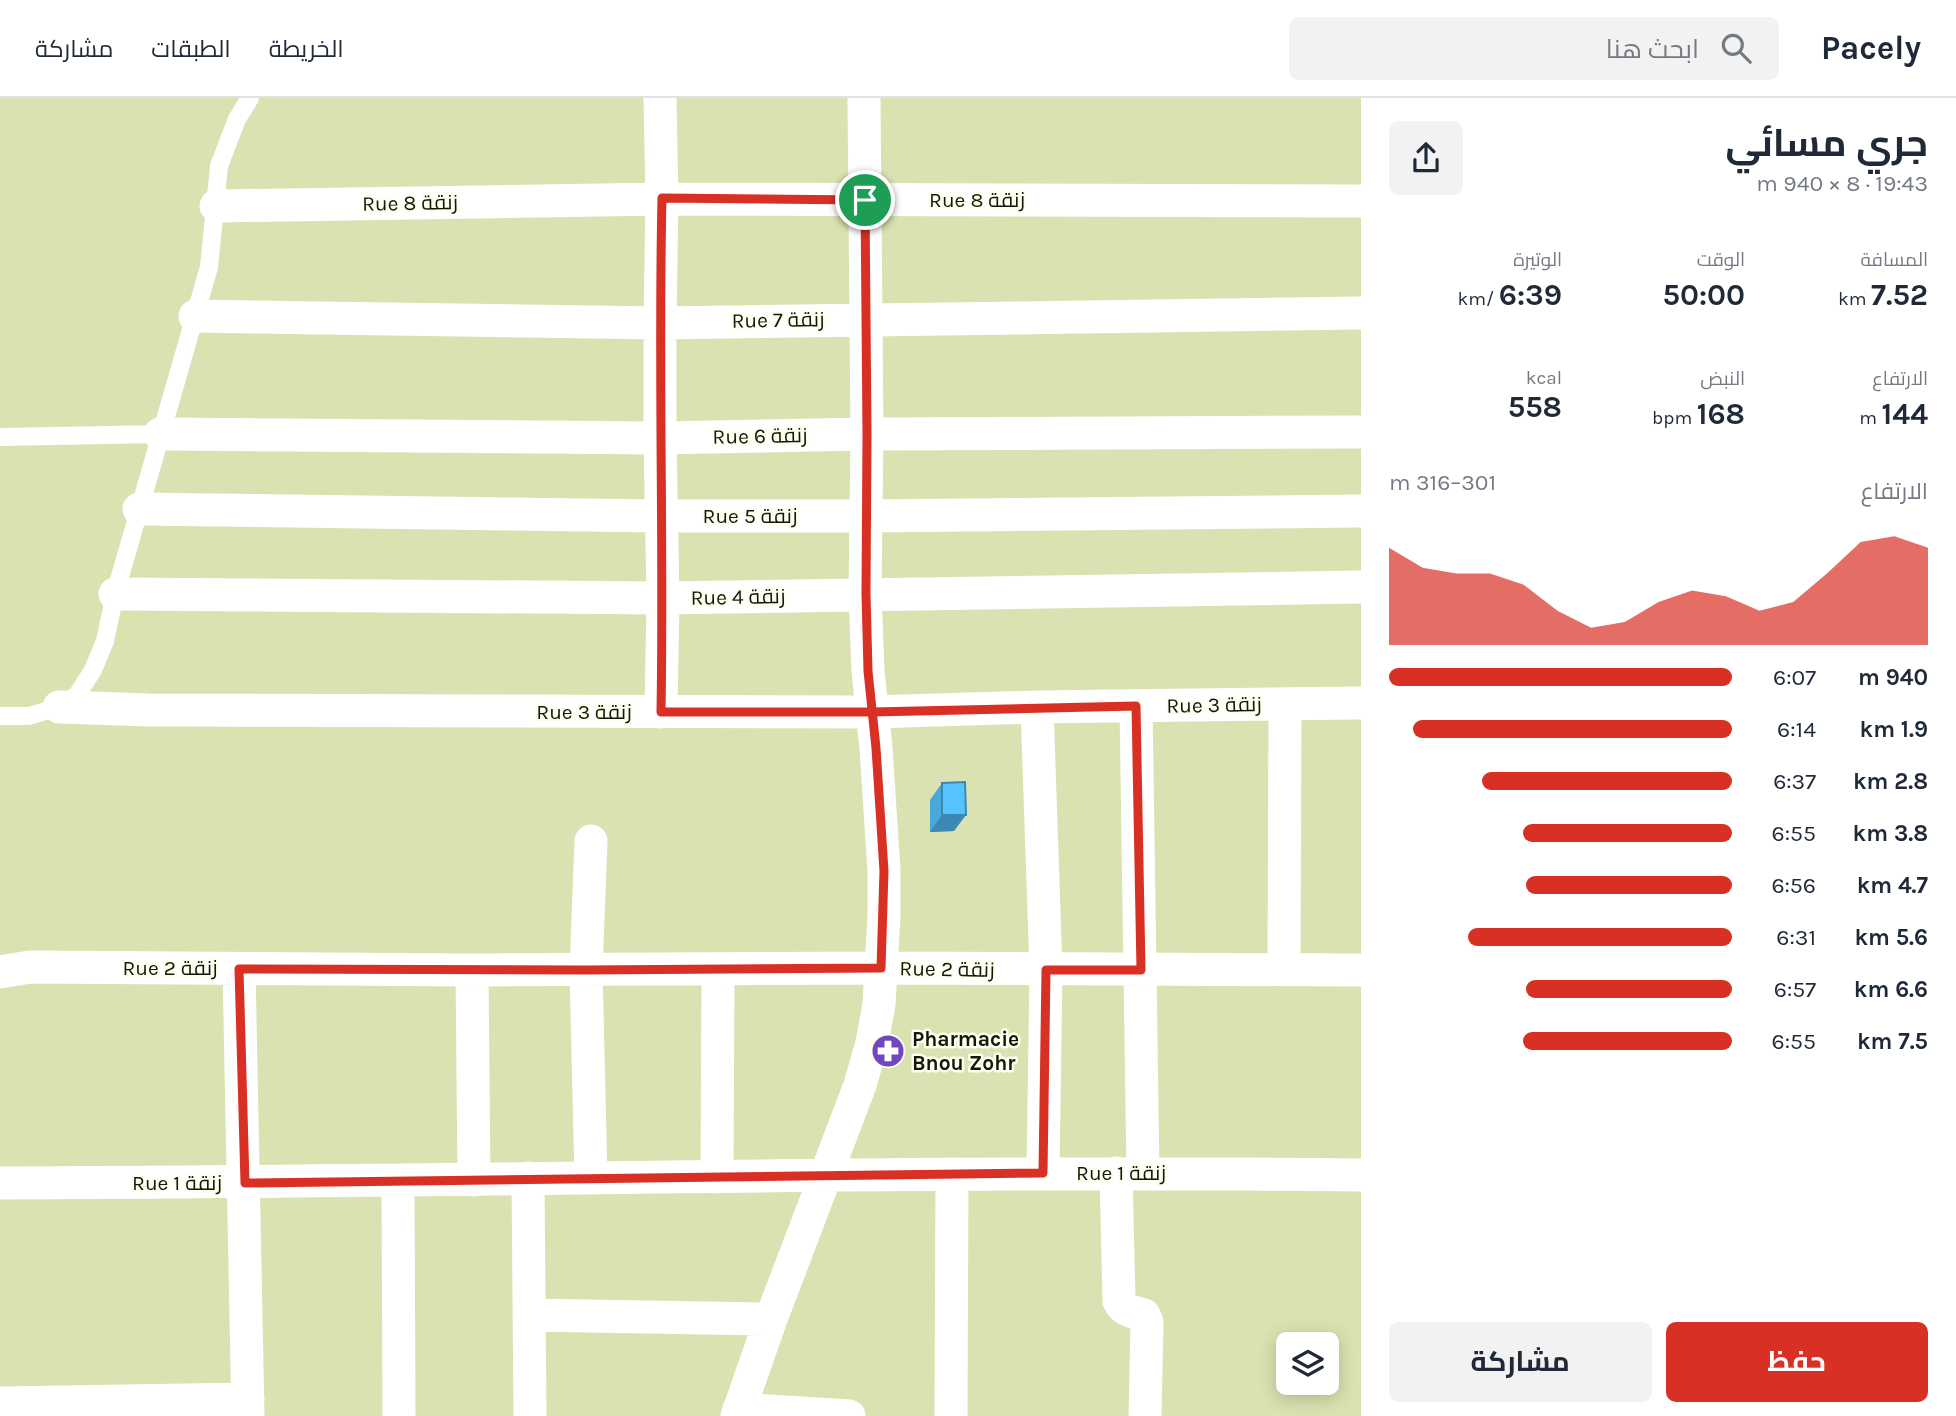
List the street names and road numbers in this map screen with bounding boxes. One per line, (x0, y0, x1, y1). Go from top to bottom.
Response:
street label: Rue 8 زنقة (929, 188, 1025, 212)
street label: Rue 8 زنقة (362, 190, 458, 216)
street label: Rue 7 زنقة (731, 307, 825, 333)
street label: Rue 6 زنقة (712, 423, 808, 449)
street label: Rue 5 زنقة (703, 504, 797, 528)
street label: Rue 4 زنقة (690, 584, 786, 610)
street label: Rue 3 زنقة (1166, 692, 1262, 718)
street label: Rue 3 زنقة (536, 700, 632, 724)
street label: Rue 2 زنقة (122, 956, 218, 980)
street label: Rue 2 زنقة (899, 956, 995, 982)
street label: Rue 1 زنقة (1076, 1161, 1166, 1185)
street label: Rue 1 زنقة (132, 1171, 222, 1195)

